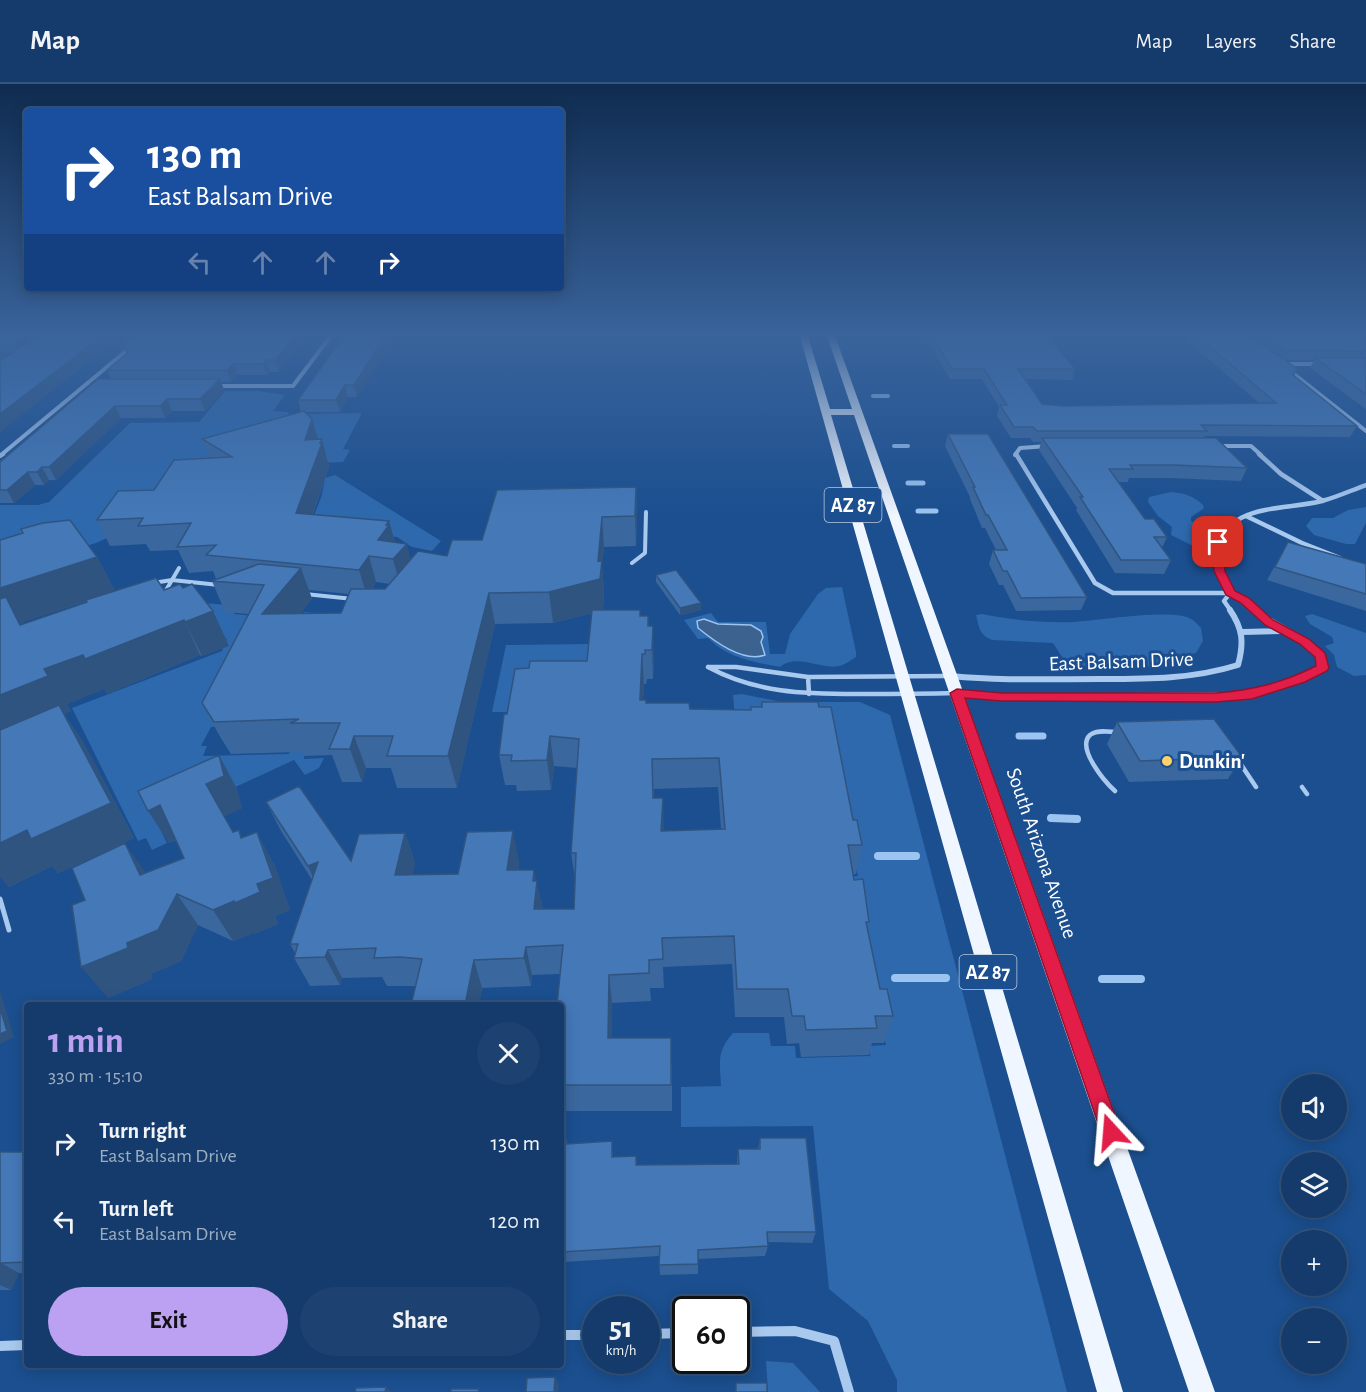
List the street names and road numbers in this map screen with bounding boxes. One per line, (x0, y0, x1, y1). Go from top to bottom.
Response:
road number: AZ 87 (824, 488, 882, 522)
street label: East Balsam Drive (1048, 648, 1194, 675)
street label: South Arizona Avenue (1002, 765, 1081, 941)
road number: AZ 87 (960, 955, 1016, 989)

